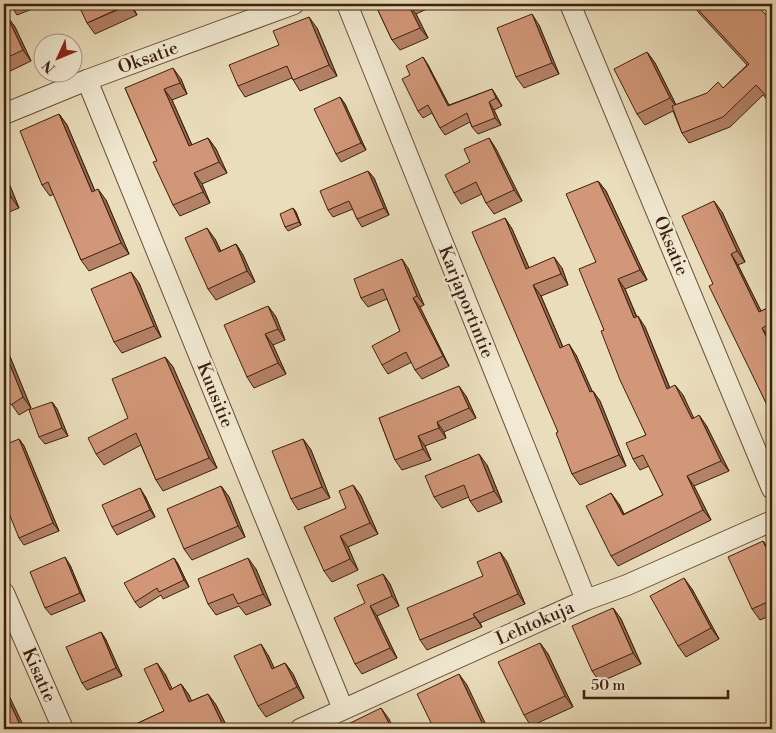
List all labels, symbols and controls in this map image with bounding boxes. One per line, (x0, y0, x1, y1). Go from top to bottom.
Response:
north arrow (32, 32, 82, 82)
street label: Oksatie (115, 36, 181, 80)
text: N (39, 56, 60, 77)
street label: Oksatie (648, 213, 694, 279)
street label: Karjaportintie (433, 242, 499, 362)
street label: Kuusitie (191, 359, 239, 431)
street label: Lehtokuja (492, 595, 579, 650)
street label: Kisatie (17, 644, 61, 706)
scale bar (584, 668, 727, 700)
text: 50 m (591, 676, 625, 695)

